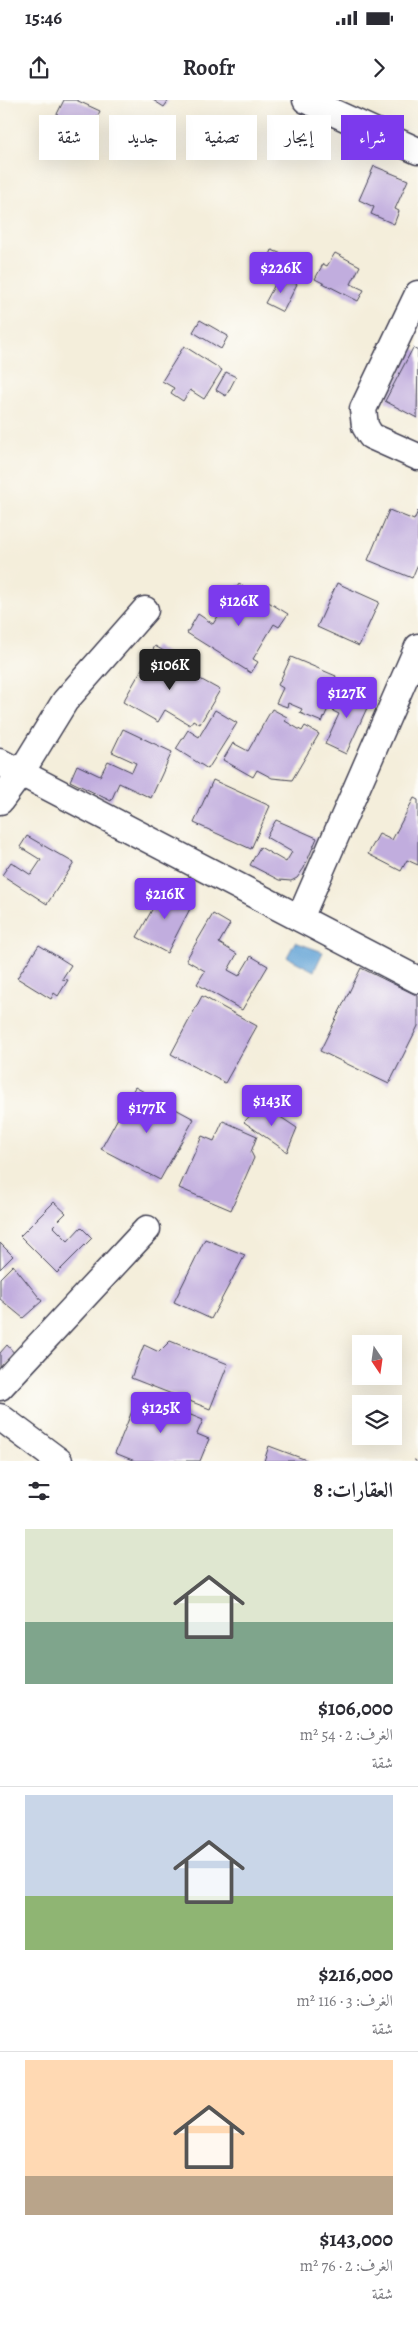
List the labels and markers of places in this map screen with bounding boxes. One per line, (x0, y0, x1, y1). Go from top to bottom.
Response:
pin: $226K (246, 252, 316, 294)
pin: $126K (204, 584, 274, 627)
pin: $106K (135, 648, 205, 691)
pin: $127K (312, 676, 382, 719)
pin: $216K (130, 878, 200, 920)
pin: $143K (237, 1084, 307, 1127)
pin: $177K (112, 1092, 182, 1134)
pin: $125K (126, 1392, 196, 1434)

